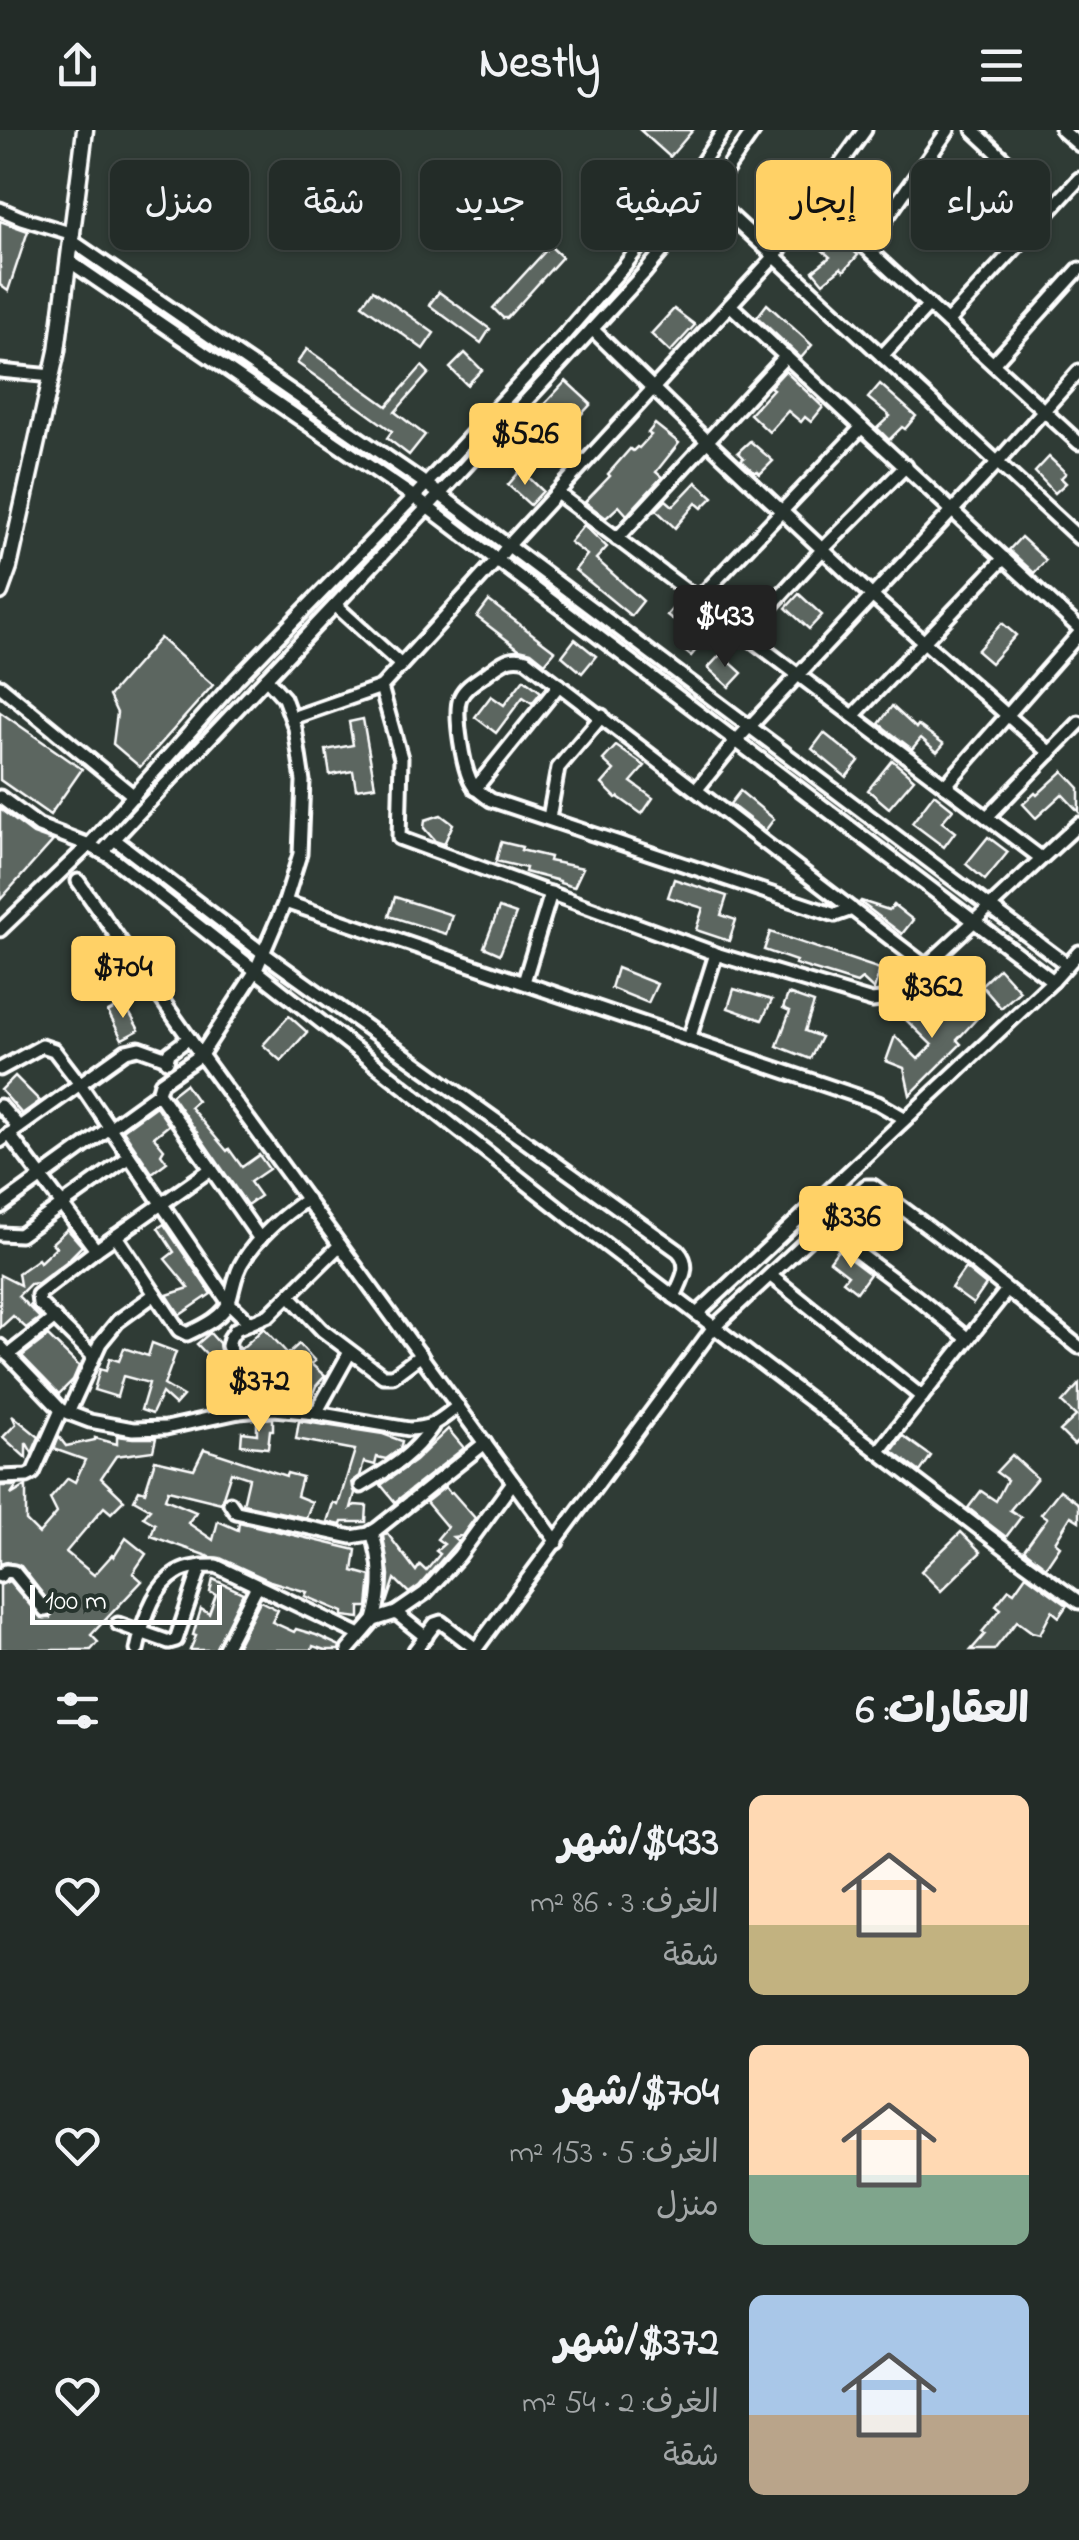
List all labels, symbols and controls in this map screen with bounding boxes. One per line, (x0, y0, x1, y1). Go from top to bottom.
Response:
text: Nestly (479, 32, 600, 98)
icon: share (50, 38, 105, 93)
icon: menu (974, 38, 1029, 93)
chip: منزل (110, 160, 249, 250)
chip: شقة (269, 160, 400, 250)
chip: جديد (420, 160, 561, 250)
chip: تصفية (581, 160, 736, 250)
chip: إيجار (756, 160, 891, 250)
chip: شراء (911, 160, 1050, 250)
pin: $526 (466, 403, 584, 488)
text: $526 (491, 412, 559, 459)
pin: $433 (666, 585, 784, 670)
text: $433 (696, 594, 754, 641)
pin: $704 (64, 936, 182, 1021)
text: $704 (93, 945, 153, 992)
pin: $362 (873, 956, 991, 1041)
text: $362 (901, 965, 963, 1012)
pin: $336 (792, 1186, 910, 1271)
text: $336 (821, 1195, 881, 1242)
pin: $372 (200, 1350, 318, 1435)
text: $372 (228, 1359, 290, 1406)
scale bar (30, 1580, 222, 1624)
text: 100 m (45, 1582, 107, 1623)
text: العقارات: 6 (856, 1681, 1029, 1742)
icon: filters (50, 1683, 105, 1738)
text: $433/شهر (559, 1813, 719, 1874)
icon: home (829, 1835, 949, 1955)
icon: heart (50, 1868, 105, 1923)
text: الغرف: 3 · 86 m² (530, 1881, 719, 1928)
text: شقة (663, 1934, 719, 1981)
text: $704/شهر (558, 2063, 719, 2124)
icon: home (829, 2085, 949, 2205)
icon: heart (50, 2118, 105, 2173)
text: الغرف: 5 · 153 m² (509, 2131, 719, 2178)
text: منزل (656, 2184, 719, 2231)
text: $372/شهر (555, 2313, 719, 2374)
icon: home (829, 2335, 949, 2455)
icon: heart (50, 2368, 105, 2423)
text: الغرف: 2 · 54 m² (522, 2381, 719, 2428)
text: شقة (663, 2434, 719, 2481)

